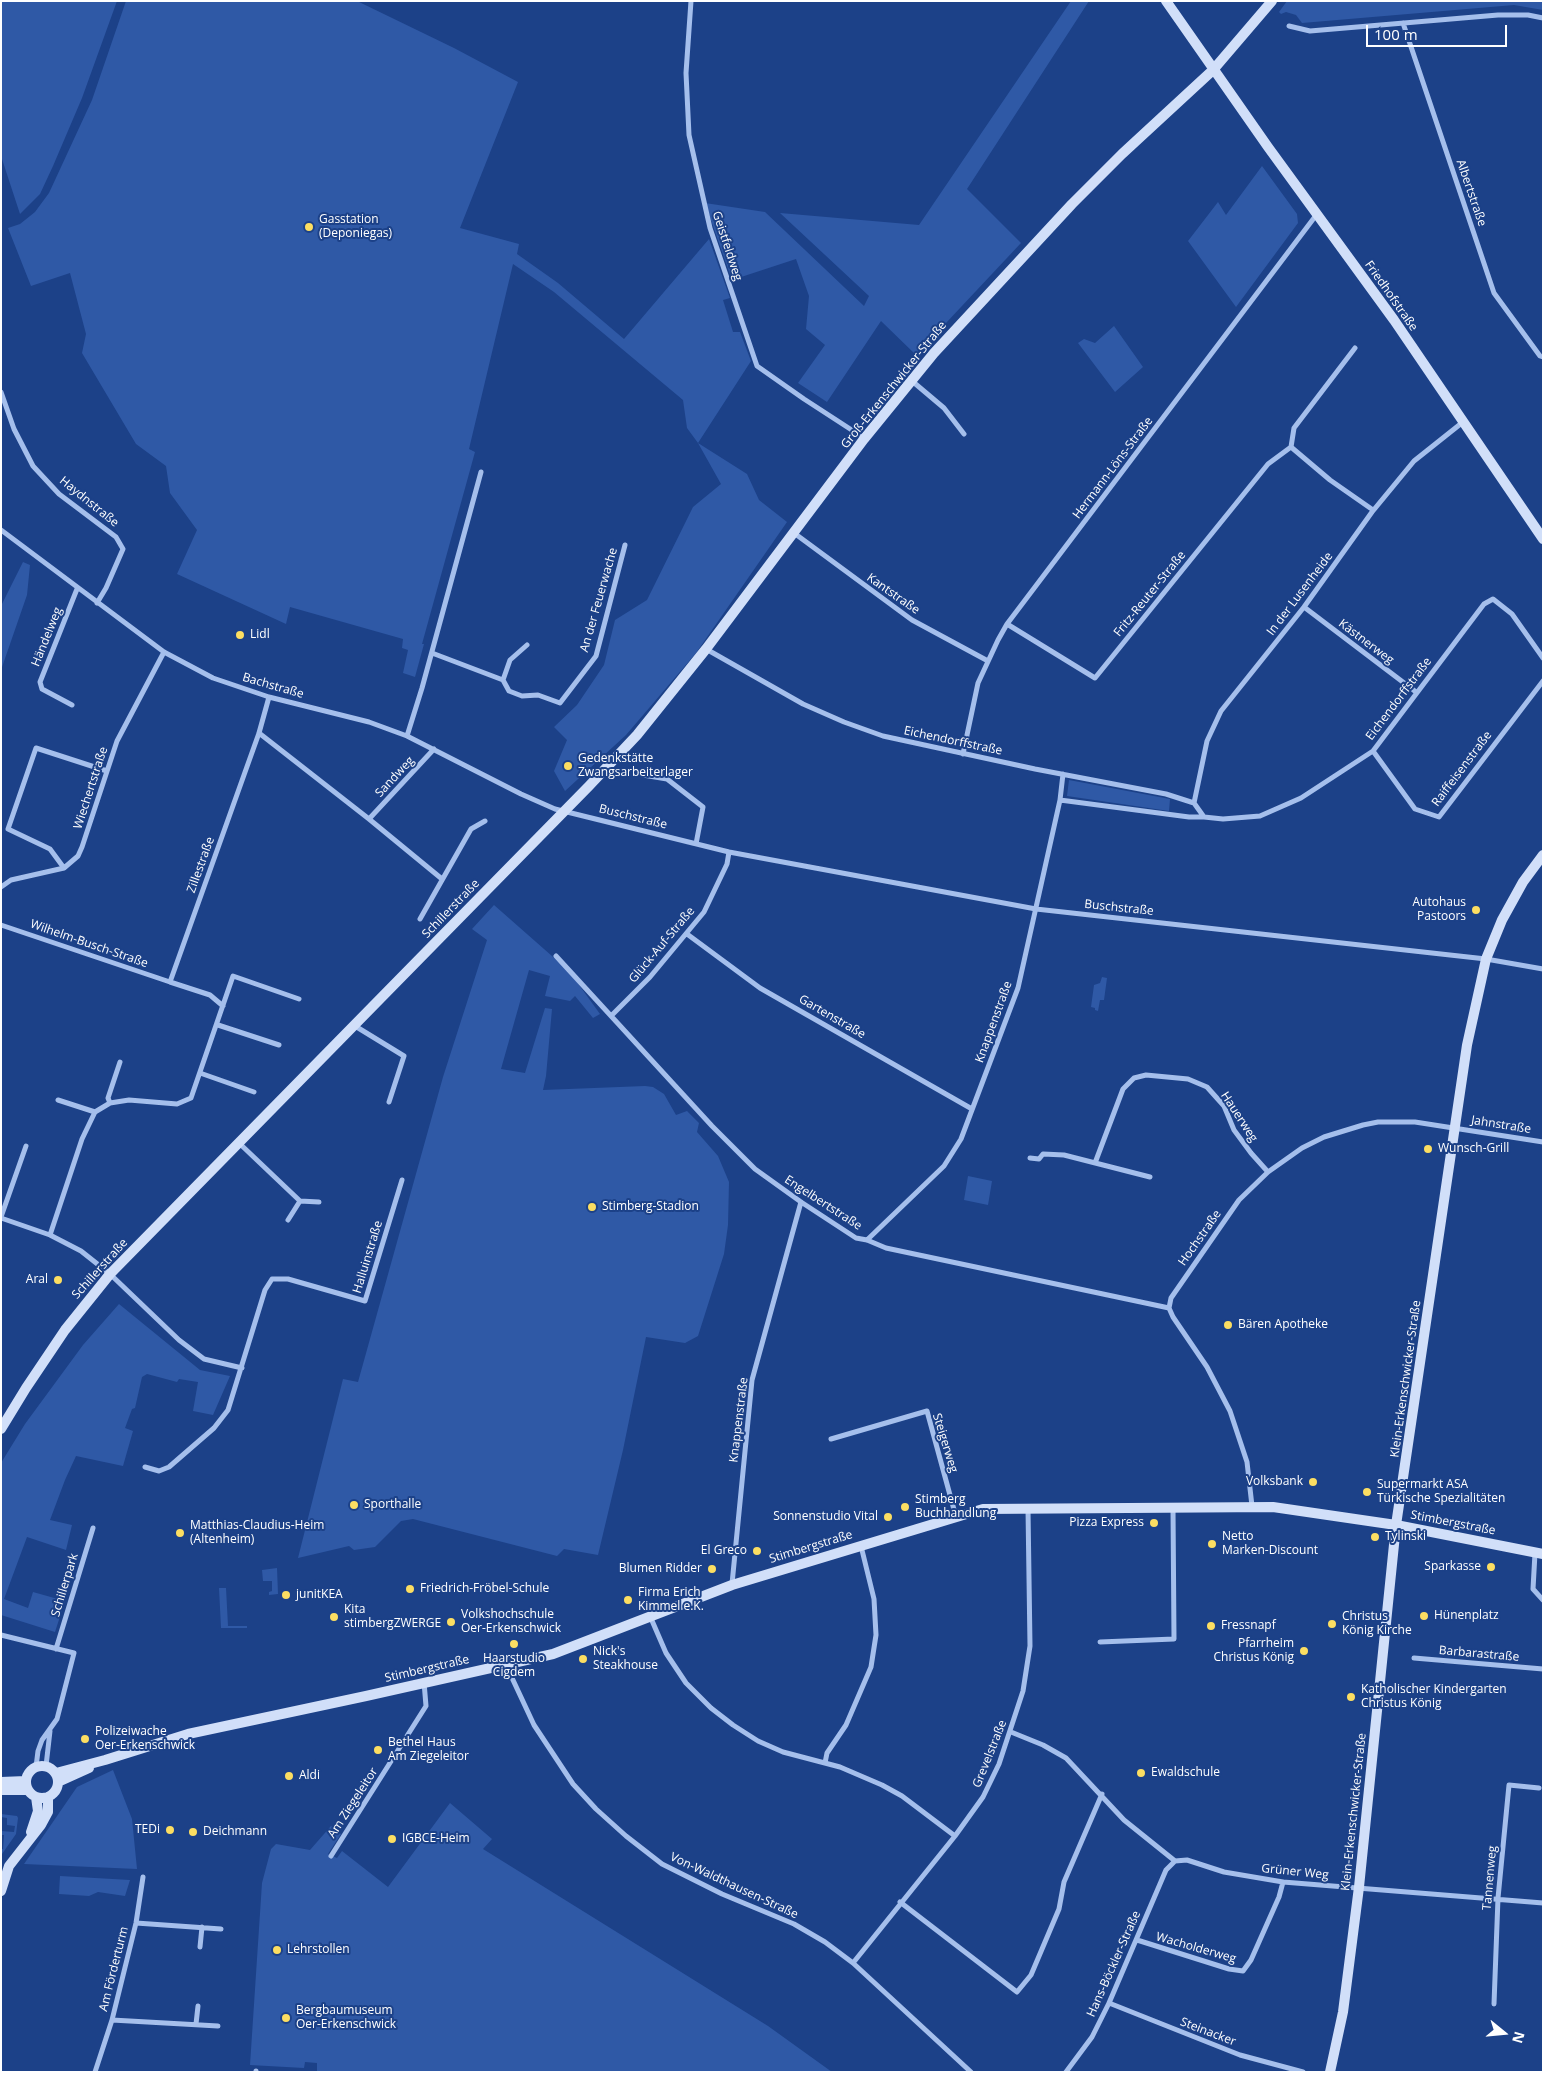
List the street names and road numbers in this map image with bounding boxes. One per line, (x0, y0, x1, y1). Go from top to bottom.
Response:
street label: Albertstraße (1453, 158, 1489, 228)
street label: Geistfeldweg (709, 209, 745, 283)
street label: Friedhofstraße (1361, 258, 1421, 334)
street label: Groß-Erkenschwicker-Straße (838, 318, 950, 452)
street label: Hermann-Löns-Straße (1070, 414, 1156, 522)
street label: Haydnstraße (56, 474, 122, 530)
street label: An der Feuerwache (577, 546, 621, 654)
street label: Fritz-Reuter-Straße (1111, 548, 1189, 640)
street label: In der Lusenheide (1264, 550, 1336, 638)
street label: Kantstraße (864, 570, 922, 618)
street label: Händelweg (29, 605, 65, 669)
street label: Kästnerweg (1335, 617, 1397, 667)
street label: Eichendorffstraße (1363, 655, 1435, 743)
street label: Bachstraße (241, 670, 305, 702)
street label: Eichendorffstraße (902, 724, 1004, 758)
street label: Raiffeisenstraße (1429, 729, 1495, 809)
street label: Wiechertstraße (71, 745, 111, 831)
street label: Sandweg (373, 754, 417, 800)
street label: Buschstraße (597, 802, 669, 832)
street label: Zillestraße (184, 835, 218, 895)
street label: Schillerstraße (419, 877, 483, 941)
street label: Buschstraße (1084, 897, 1154, 919)
street label: Glück-Auf-Straße (626, 904, 698, 986)
street label: Wilhelm-Busch-Straße (28, 917, 150, 971)
street label: Knappenstraße (973, 979, 1015, 1065)
street label: Gartenstraße (796, 992, 868, 1042)
street label: Hauerweg (1217, 1089, 1261, 1145)
street label: Jahnstraße (1470, 1113, 1532, 1137)
street label: Engelbertstraße (782, 1173, 864, 1233)
street label: Hochstraße (1175, 1207, 1225, 1269)
street label: Halluinstraße (350, 1219, 386, 1295)
street label: Schillerstraße (69, 1236, 131, 1302)
street label: Klein-Erkenschwicker-Straße (1388, 1299, 1424, 1459)
street label: Knappenstraße (727, 1376, 751, 1464)
street label: Steigerweg (929, 1412, 961, 1474)
street label: Stimbergstraße (1409, 1508, 1497, 1538)
street label: Stimbergstraße (768, 1528, 854, 1566)
street label: Schillerpark (49, 1552, 81, 1618)
street label: Barbarastraße (1438, 1643, 1520, 1665)
street label: Stimbergstraße (383, 1652, 471, 1686)
street label: Grevelstraße (970, 1718, 1010, 1790)
street label: Klein-Erkenschwicker-Straße (1339, 1732, 1369, 1892)
street label: Am Ziegeleitor (325, 1765, 381, 1841)
street label: Tannenweg (1480, 1845, 1500, 1911)
street label: Von-Waldthausen-Straße (668, 1850, 800, 1922)
street label: Grüner Weg (1261, 1861, 1329, 1883)
street label: Hans-Böckler-Straße (1084, 1909, 1144, 2019)
street label: Am Förderturm (97, 1925, 131, 2013)
street label: Wacholderweg (1154, 1930, 1238, 1966)
street label: Steinacker (1178, 2015, 1238, 2049)

